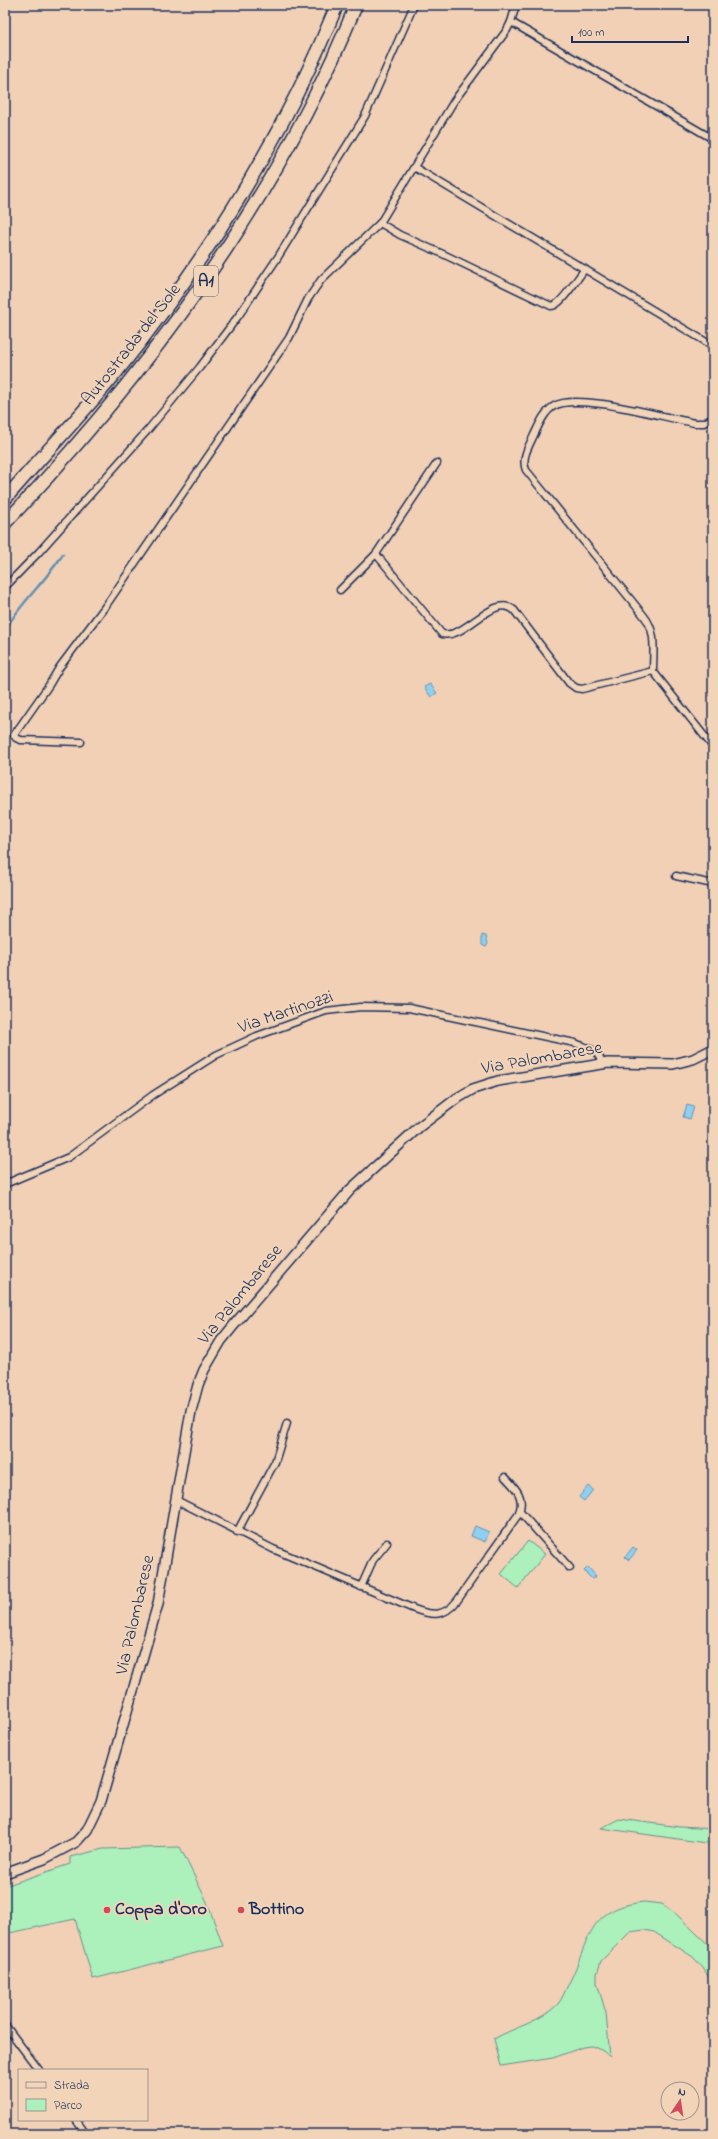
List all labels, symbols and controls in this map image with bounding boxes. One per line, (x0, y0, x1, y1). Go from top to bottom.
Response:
scale bar (572, 18, 688, 44)
text: 100 m (578, 24, 605, 42)
road number: A1 (194, 266, 218, 296)
street label: Autostrada del Sole (76, 278, 189, 412)
street label: Via Martinozzi (234, 985, 337, 1042)
street label: Via Palombarese (479, 1035, 605, 1083)
street label: Via Palombarese (192, 1239, 290, 1351)
street label: Via Palombarese (109, 1552, 163, 1678)
place label: Coppa d'Oro (115, 1897, 207, 1923)
place label: Bottino (248, 1897, 304, 1923)
marker: Coppa d'Oro (102, 1905, 112, 1915)
marker: Bottino (236, 1905, 246, 1915)
legend (18, 2069, 148, 2121)
text: Strada (54, 2077, 89, 2095)
north arrow (660, 2081, 700, 2121)
text: N (677, 2084, 687, 2101)
text: Parco (54, 2097, 82, 2115)

